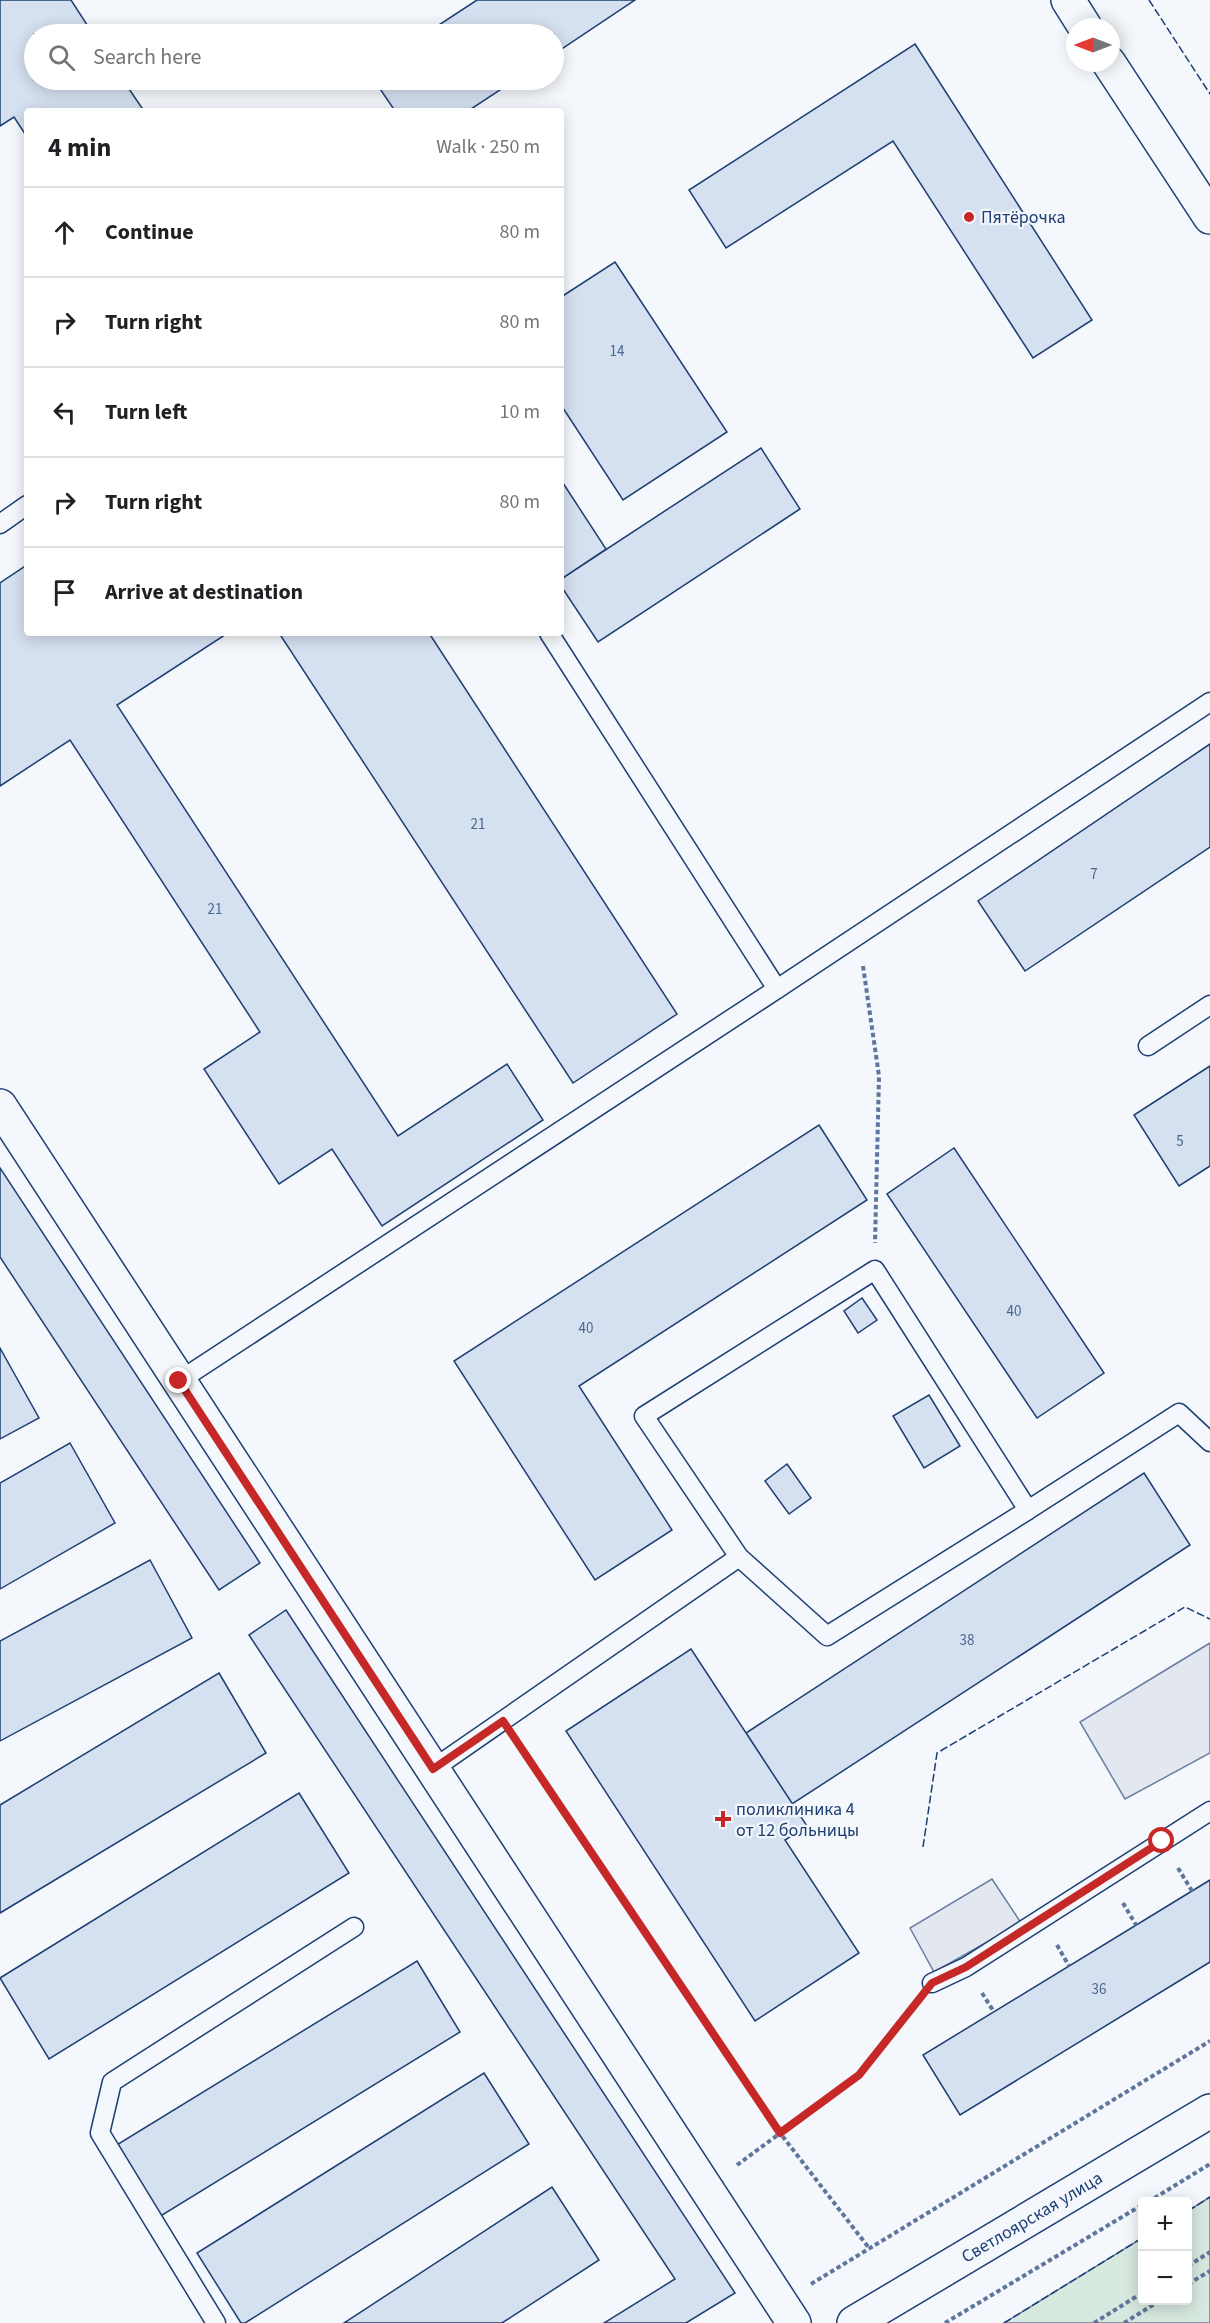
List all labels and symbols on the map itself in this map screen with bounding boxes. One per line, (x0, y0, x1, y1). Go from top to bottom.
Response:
north arrow (1066, 18, 1120, 72)
place label: Пятёрочка (981, 205, 1066, 230)
marker: Пятёрочка (962, 210, 976, 224)
house number: 14 (610, 341, 625, 362)
house number: 21 (471, 814, 485, 835)
house number: 7 (1090, 864, 1098, 885)
house number: 21 (208, 899, 222, 920)
house number: 5 (1176, 1131, 1184, 1152)
house number: 40 (1007, 1301, 1021, 1322)
house number: 40 (579, 1318, 593, 1339)
route end (165, 1367, 191, 1393)
house number: 38 (960, 1630, 974, 1651)
place label: поликлиника 4 от 12 больницы (736, 1797, 859, 1843)
marker: поликлиника 4 от 12 больницы (714, 1810, 732, 1828)
route start (1148, 1827, 1174, 1853)
house number: 36 (1092, 1979, 1106, 2000)
street label: Светлоярская улица (957, 2166, 1107, 2269)

